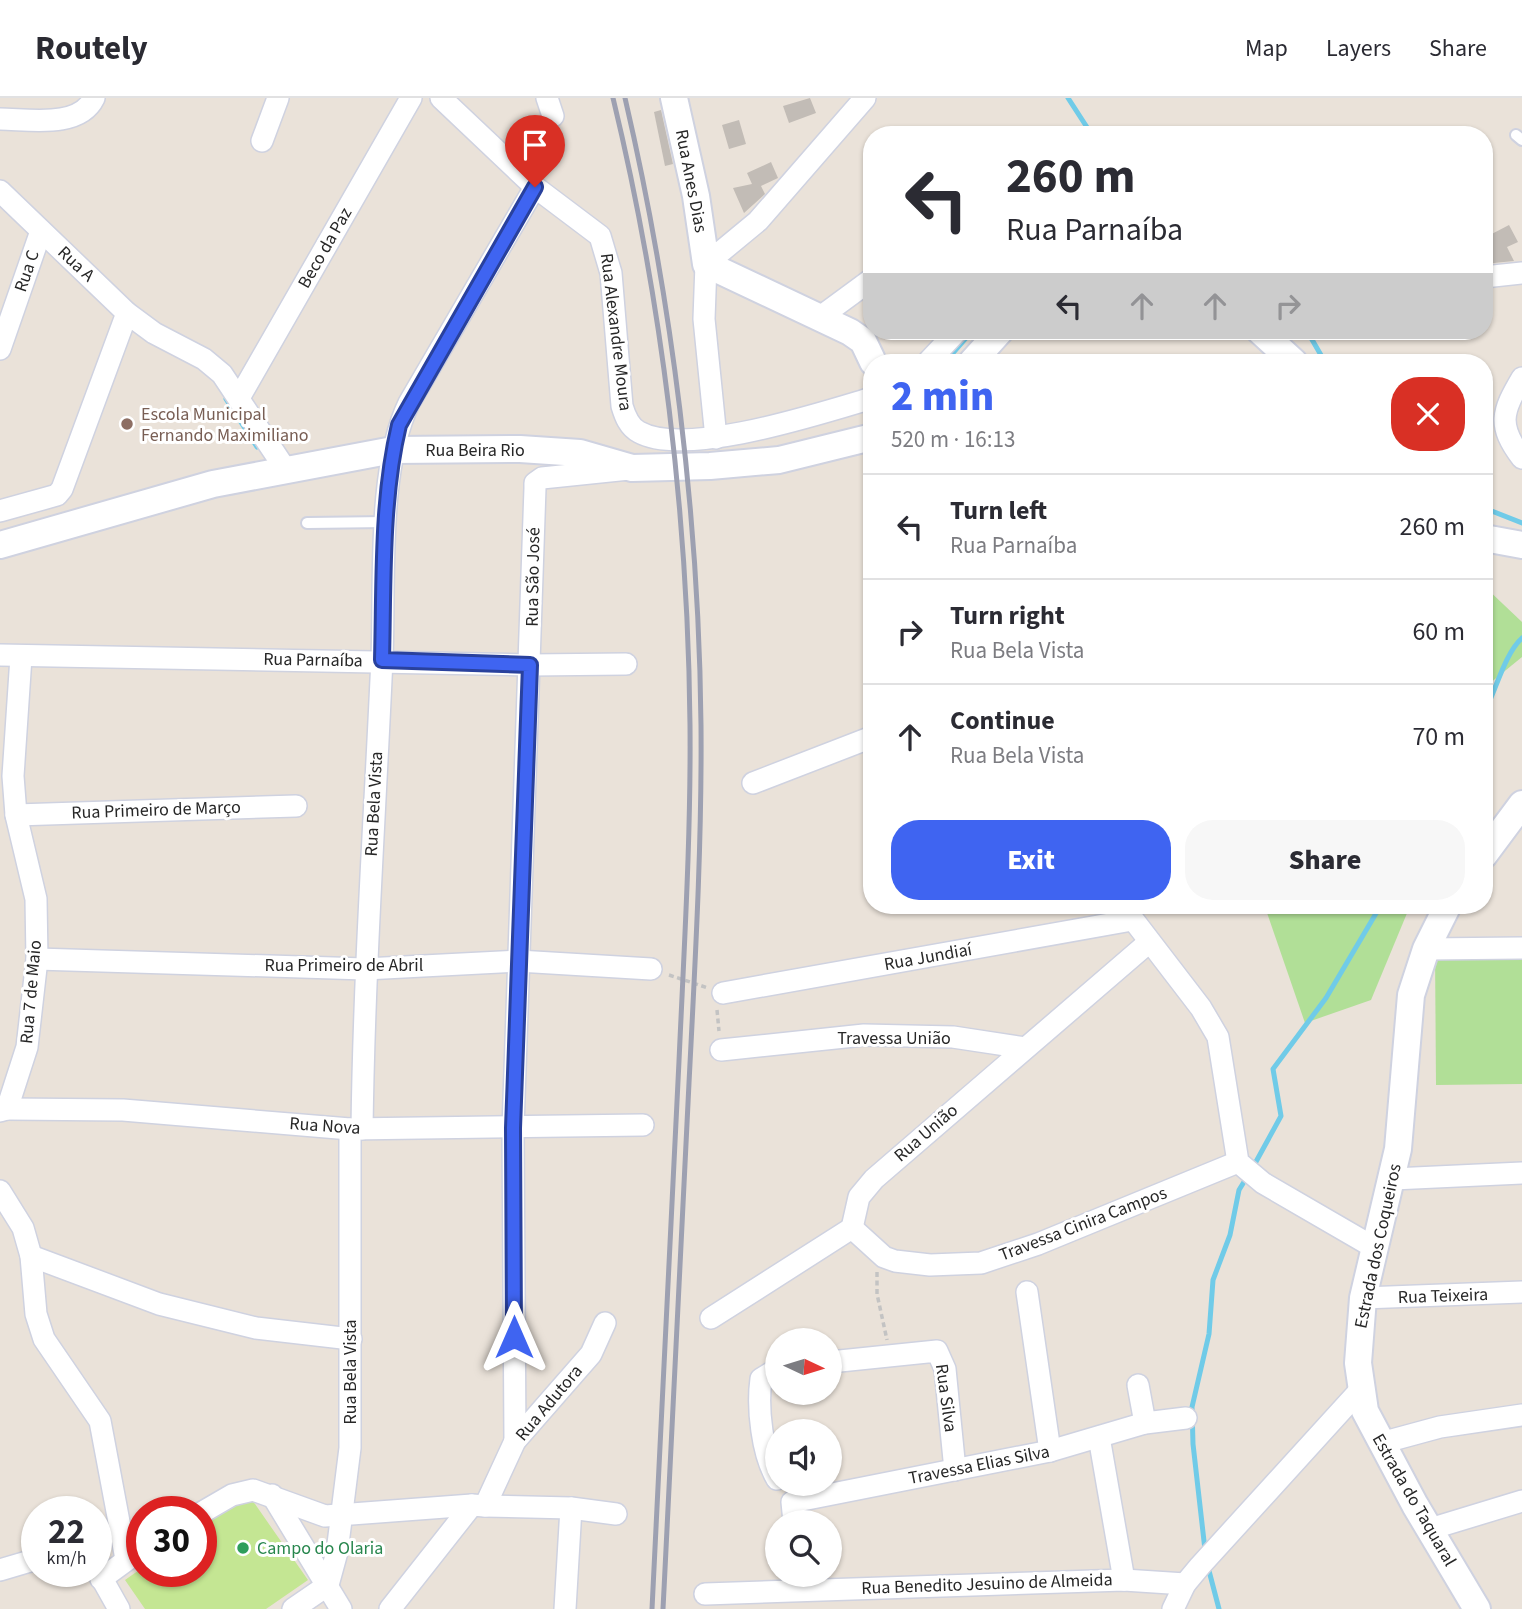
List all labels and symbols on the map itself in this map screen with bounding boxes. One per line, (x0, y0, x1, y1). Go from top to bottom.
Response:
pin (505, 115, 565, 187)
street label: Rua Anes Dias (669, 127, 713, 235)
street label: Beco da Paz (292, 203, 358, 293)
street label: Rua A (52, 240, 100, 288)
street label: Rua C (8, 247, 46, 295)
street label: Rua Alexandre Moura (594, 252, 638, 412)
place label: Escola Municipal Fernando Maximiliano (141, 402, 309, 448)
marker: Escola Municipal Fernando Maximiliano (119, 416, 135, 432)
street label: Rua Beira Rio (425, 438, 525, 463)
street label: Rua São José (520, 527, 546, 627)
street label: Rua Parnaíba (263, 647, 363, 673)
street label: Rua Bela Vista (359, 751, 389, 857)
street label: Rua Primeiro de Março (71, 795, 241, 825)
street label: Rua Jundiaí (882, 937, 974, 977)
street label: Rua 7 de Maio (14, 939, 48, 1045)
street label: Rua Primeiro de Abril (265, 953, 423, 978)
street label: Travessa União (837, 1026, 951, 1051)
street label: Rua União (889, 1098, 963, 1168)
street label: Rua Nova (289, 1111, 361, 1141)
street label: Estrada dos Coqueiros (1348, 1161, 1408, 1331)
street label: Travessa Cinira Campos (996, 1180, 1170, 1268)
street label: Rua Teixeira (1397, 1282, 1489, 1310)
position arrow (477, 1300, 551, 1374)
street label: Rua Bela Vista (338, 1319, 363, 1425)
north arrow (765, 1328, 842, 1405)
street label: Rua Adutora (510, 1359, 588, 1447)
street label: Rua Silva (929, 1362, 963, 1434)
street label: Estrada do Taquaral (1366, 1429, 1462, 1571)
street label: Travessa Elias Silva (906, 1439, 1052, 1491)
speed limit sign: 30 (126, 1496, 217, 1587)
place label: Campo do Olaria (257, 1536, 383, 1561)
marker: Campo do Olaria (235, 1540, 251, 1556)
street label: Rua Benedito Jesuino de Almeida (861, 1567, 1113, 1601)

